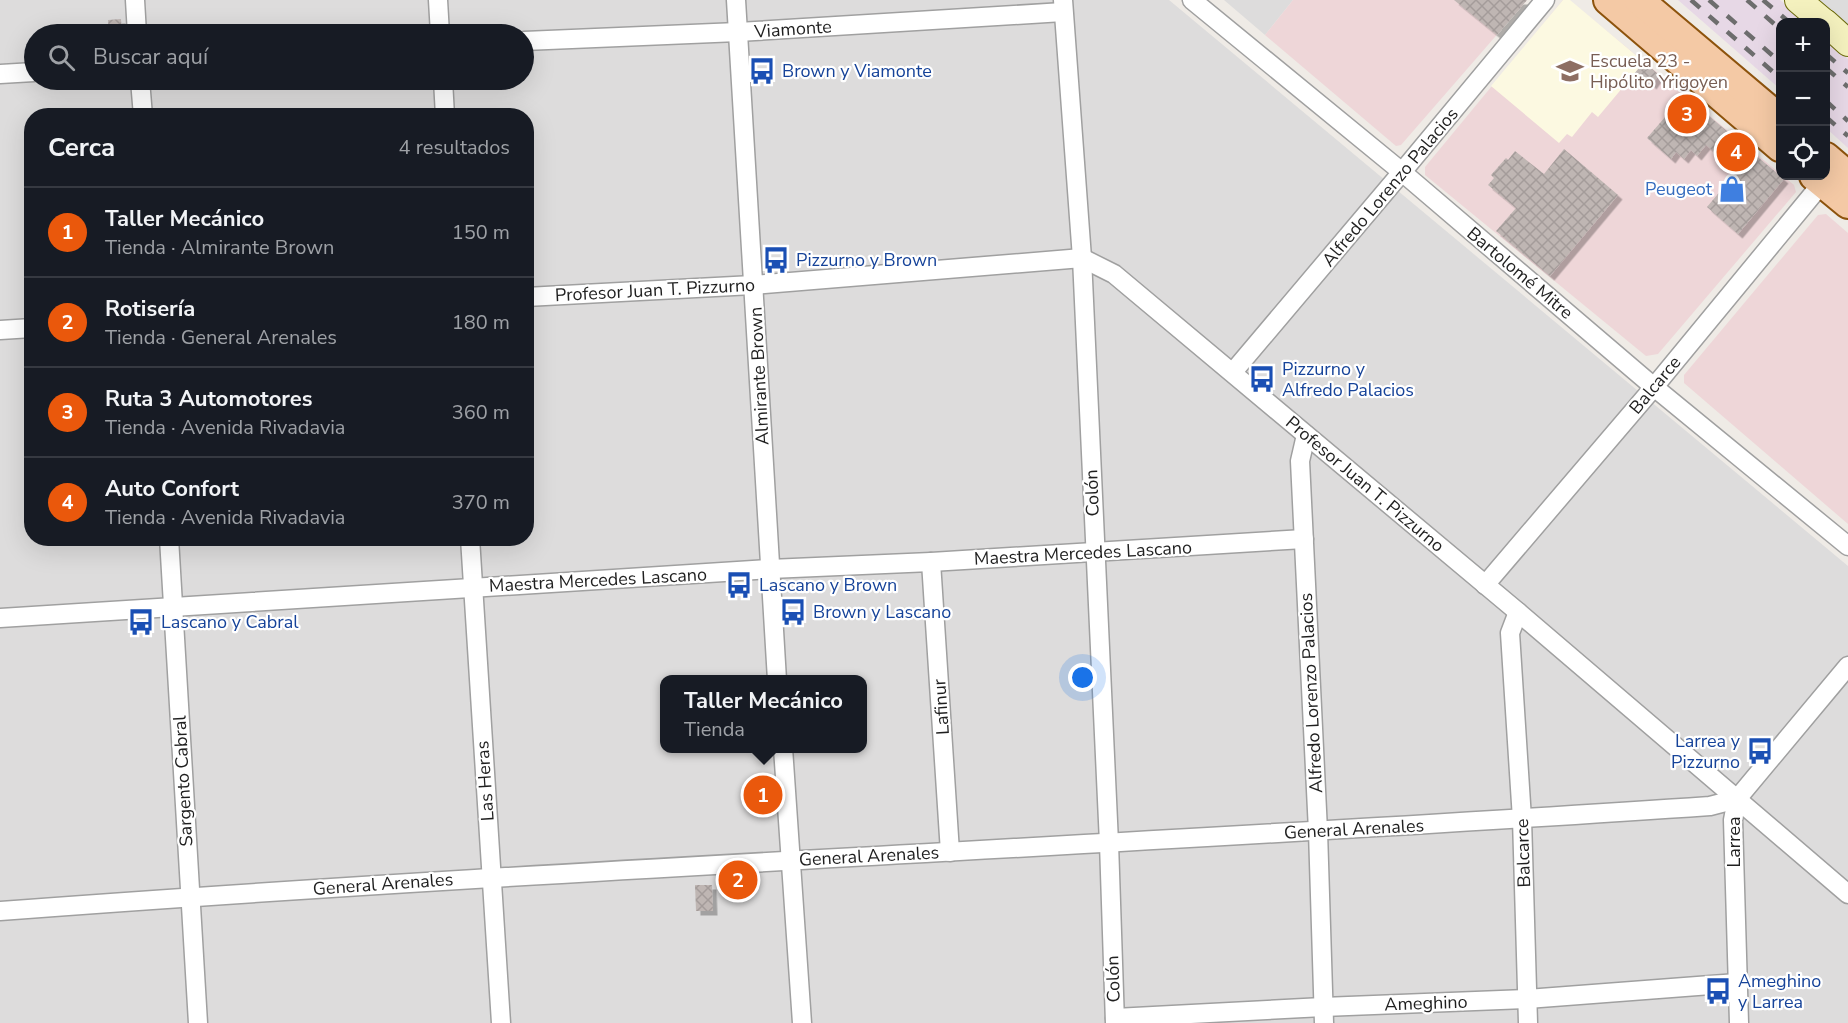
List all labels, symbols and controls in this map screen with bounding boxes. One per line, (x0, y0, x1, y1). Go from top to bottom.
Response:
street label: Viamonte (752, 14, 833, 44)
map controls (1776, 18, 1830, 180)
button: + (1776, 18, 1830, 72)
search box (24, 24, 534, 90)
icon: search (45, 41, 78, 74)
text: Buscar aquí (93, 42, 208, 72)
place label: Escuela 23 - Hipólito Yrigoyen (1590, 49, 1728, 94)
bus stop icon: Brown y Viamonte (747, 56, 777, 86)
school or university icon: Escuela 23 - Hipólito Yrigoyen (1555, 56, 1585, 86)
place label: Brown y Viamonte (782, 59, 932, 83)
button: − (1776, 72, 1830, 126)
pin: 3 (1668, 92, 1706, 136)
street label: Alfredo Lorenzo Palacios (1316, 102, 1464, 272)
button: locate (1776, 126, 1830, 180)
text: Cerca (48, 130, 115, 165)
pin: 4 (1716, 130, 1756, 174)
text: 4 resultados (399, 134, 510, 161)
shop icon: Peugeot (1717, 174, 1747, 204)
place label: Peugeot (1645, 177, 1713, 201)
text: Taller Mecánico (105, 204, 264, 234)
text: 1 (62, 219, 74, 246)
text: 150 m (452, 219, 510, 246)
street label: Bartolomé Mitre (1462, 222, 1578, 324)
text: Tienda · Almirante Brown (105, 234, 334, 261)
bus stop icon: Pizzurno y Brown (761, 245, 791, 275)
place label: Pizzurno y Brown (796, 248, 937, 272)
street label: Profesor Juan T. Pizzurno (554, 273, 756, 307)
text: Rotisería (105, 294, 195, 324)
street label: Almirante Brown (743, 306, 775, 446)
text: 2 (62, 309, 74, 336)
text: 180 m (452, 309, 510, 336)
text: Tienda · General Arenales (105, 324, 337, 351)
street label: Balcarce (1624, 351, 1686, 419)
place label: Pizzurno y Alfredo Palacios (1282, 357, 1414, 402)
bus stop icon: Pizzurno y Alfredo Palacios (1247, 364, 1277, 394)
text: Ruta 3 Automotores (105, 384, 312, 414)
text: 3 (62, 399, 74, 426)
text: 360 m (452, 399, 510, 426)
street label: Profesor Juan T. Pizzurno (1281, 410, 1449, 558)
text: Tienda · Avenida Rivadavia (105, 414, 345, 441)
street label: Colón (1079, 469, 1105, 517)
text: Auto Confort (105, 474, 239, 504)
text: 4 (62, 489, 74, 516)
text: 370 m (452, 489, 510, 516)
text: Tienda · Avenida Rivadavia (105, 504, 345, 531)
street label: Maestra Mercedes Lascano (973, 535, 1193, 571)
street label: Maestra Mercedes Lascano (488, 562, 708, 598)
bus stop icon: Lascano y Brown (724, 570, 754, 600)
place label: Lascano y Brown (759, 573, 897, 597)
street label: Alfredo Lorenzo Palacios (1294, 592, 1328, 794)
bus stop icon: Brown y Lascano (778, 597, 808, 627)
place label: Brown y Lascano (813, 600, 951, 624)
bus stop icon: Lascano y Cabral (126, 607, 156, 637)
place label: Lascano y Cabral (161, 610, 299, 634)
your location (1068, 663, 1097, 692)
popup (660, 675, 867, 753)
street label: Lafinur (927, 678, 955, 736)
text: Taller Mecánico (684, 686, 843, 716)
street label: Sargento Cabral (168, 714, 198, 847)
text: Tienda (684, 716, 745, 743)
place label: Larrea y Pizzurno (1671, 729, 1741, 774)
bus stop icon: Larrea y Pizzurno (1745, 736, 1775, 766)
street label: Las Heras (470, 740, 500, 822)
pin: 1 (744, 772, 783, 818)
street label: General Arenales (1283, 813, 1425, 845)
street label: Larrea (1722, 816, 1746, 868)
street label: Balcarce (1510, 818, 1536, 888)
street label: General Arenales (798, 840, 940, 872)
pin: 2 (718, 858, 758, 902)
street label: General Arenales (312, 867, 454, 901)
street label: Colón (1100, 955, 1126, 1003)
place label: Ameghino y Larrea (1738, 969, 1821, 1014)
bus stop icon: Ameghino y Larrea (1703, 976, 1733, 1006)
street label: Ameghino (1384, 990, 1468, 1016)

